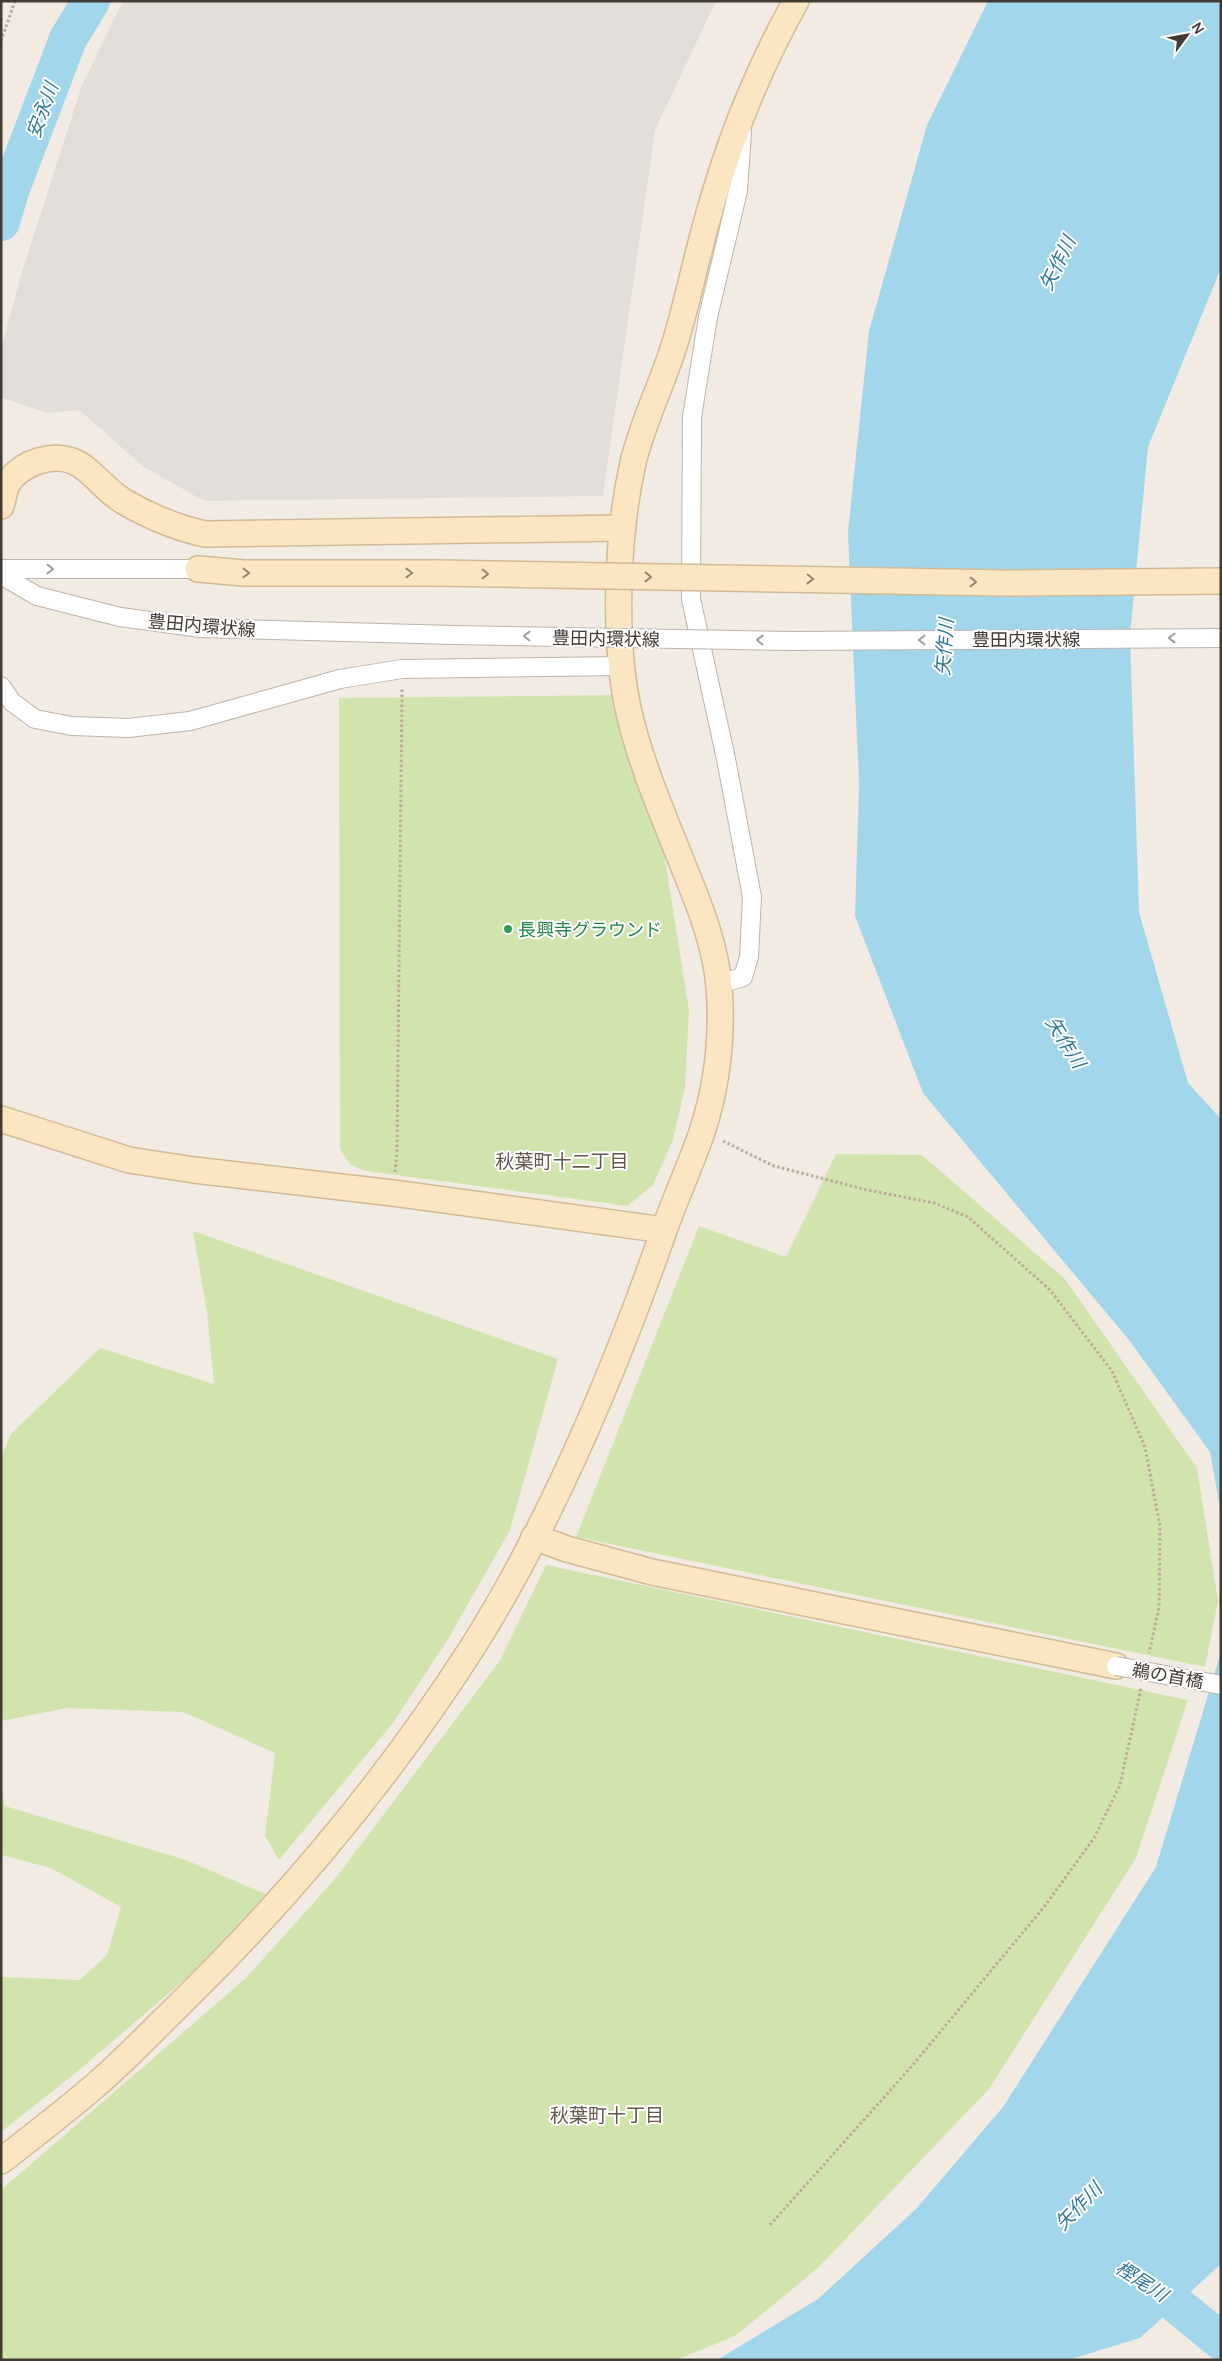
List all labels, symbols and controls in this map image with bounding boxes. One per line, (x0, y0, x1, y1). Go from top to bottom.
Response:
north arrow (1162, 10, 1212, 60)
text: N (1188, 19, 1209, 37)
water label: 安永川 (20, 77, 65, 141)
water label: 矢作川 (1033, 230, 1082, 294)
one-way arrow (46, 564, 54, 574)
one-way arrow (243, 568, 251, 578)
one-way arrow (406, 568, 413, 578)
one-way arrow (482, 569, 490, 579)
one-way arrow (644, 572, 652, 582)
one-way arrow (807, 574, 815, 584)
one-way arrow (970, 577, 977, 587)
street label: 豊田内環状線 (147, 608, 257, 642)
water label: 矢作川 (929, 616, 959, 676)
street label: 豊田内環状線 (552, 625, 660, 651)
street label: 豊田内環状線 (972, 627, 1080, 651)
one-way arrow (523, 631, 530, 641)
one-way arrow (1168, 633, 1176, 643)
one-way arrow (755, 635, 763, 646)
one-way arrow (918, 635, 926, 645)
place label: 長興寺グラウンド (518, 917, 662, 941)
marker: 長興寺グラウンド (502, 923, 514, 935)
water label: 矢作川 (1040, 1011, 1093, 1075)
district label: 秋葉町十二丁目 (495, 1148, 629, 1174)
street label: 鵜の首橋 (1130, 1657, 1206, 1693)
district label: 秋葉町十丁目 (550, 2102, 664, 2128)
water label: 矢作川 (1049, 2175, 1109, 2236)
water label: 樫尾川 (1111, 2255, 1175, 2309)

